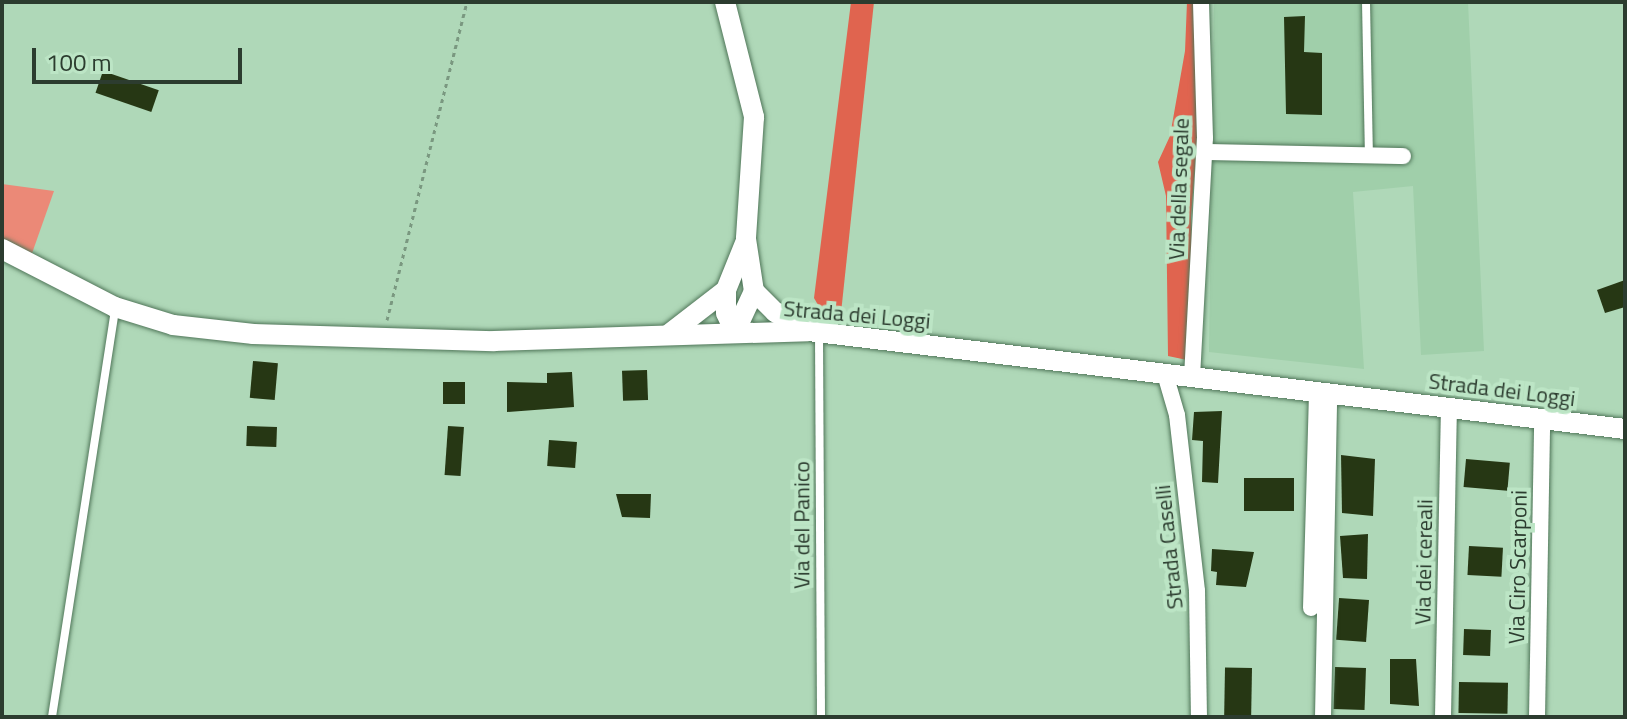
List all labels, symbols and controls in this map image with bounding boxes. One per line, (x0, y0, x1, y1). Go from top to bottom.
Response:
scale bar (36, 32, 246, 82)
text: 100 m (46, 44, 112, 80)
street label: Via della segale (1163, 118, 1195, 260)
street label: Strada dei Loggi (782, 295, 932, 335)
street label: Strada dei Loggi (1427, 368, 1577, 412)
street label: Via del Panico (789, 461, 815, 589)
street label: Strada Caselli (1149, 484, 1189, 610)
street label: Via Ciro Scarponi (1503, 490, 1533, 644)
street label: Via dei cereali (1410, 499, 1438, 625)

